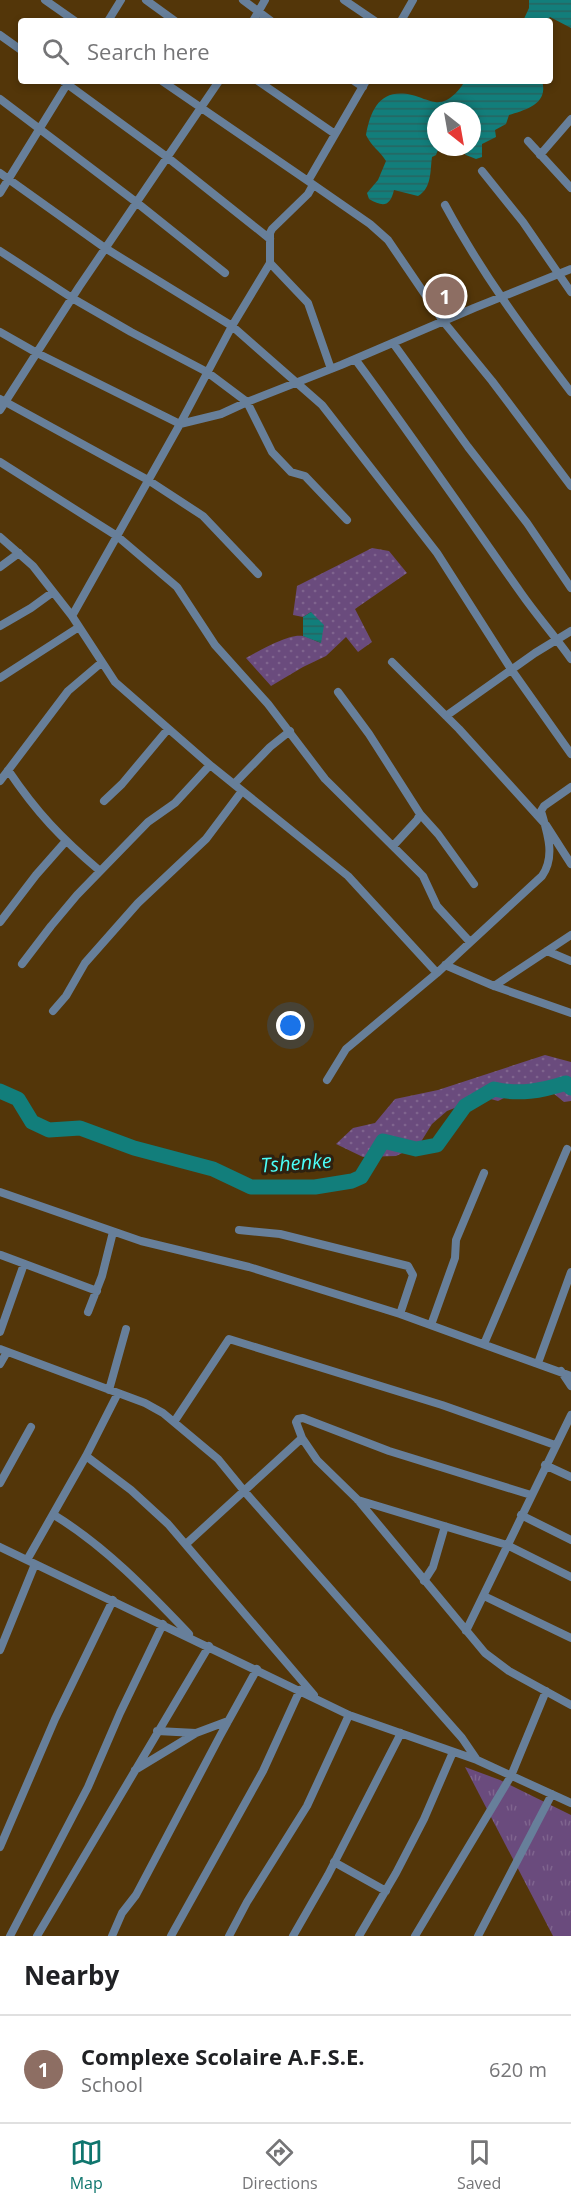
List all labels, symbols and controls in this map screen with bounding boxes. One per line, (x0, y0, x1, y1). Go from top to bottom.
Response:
search box (18, 18, 553, 84)
icon: search (39, 35, 72, 68)
text: Search here (87, 36, 210, 66)
north arrow (427, 102, 481, 156)
pin: 1 (426, 274, 464, 318)
your location (276, 1011, 305, 1040)
water label: Tshenke (259, 1147, 333, 1178)
text: Nearby (24, 1957, 119, 1993)
text: Complexe Scolaire A.F.S.E. (81, 2041, 365, 2071)
text: 1 (38, 2056, 49, 2083)
text: 620 m (489, 2056, 547, 2083)
text: School (81, 2071, 143, 2098)
tab: Map (70, 2136, 103, 2194)
tab: Directions (242, 2136, 318, 2194)
tab: Saved (457, 2136, 501, 2194)

